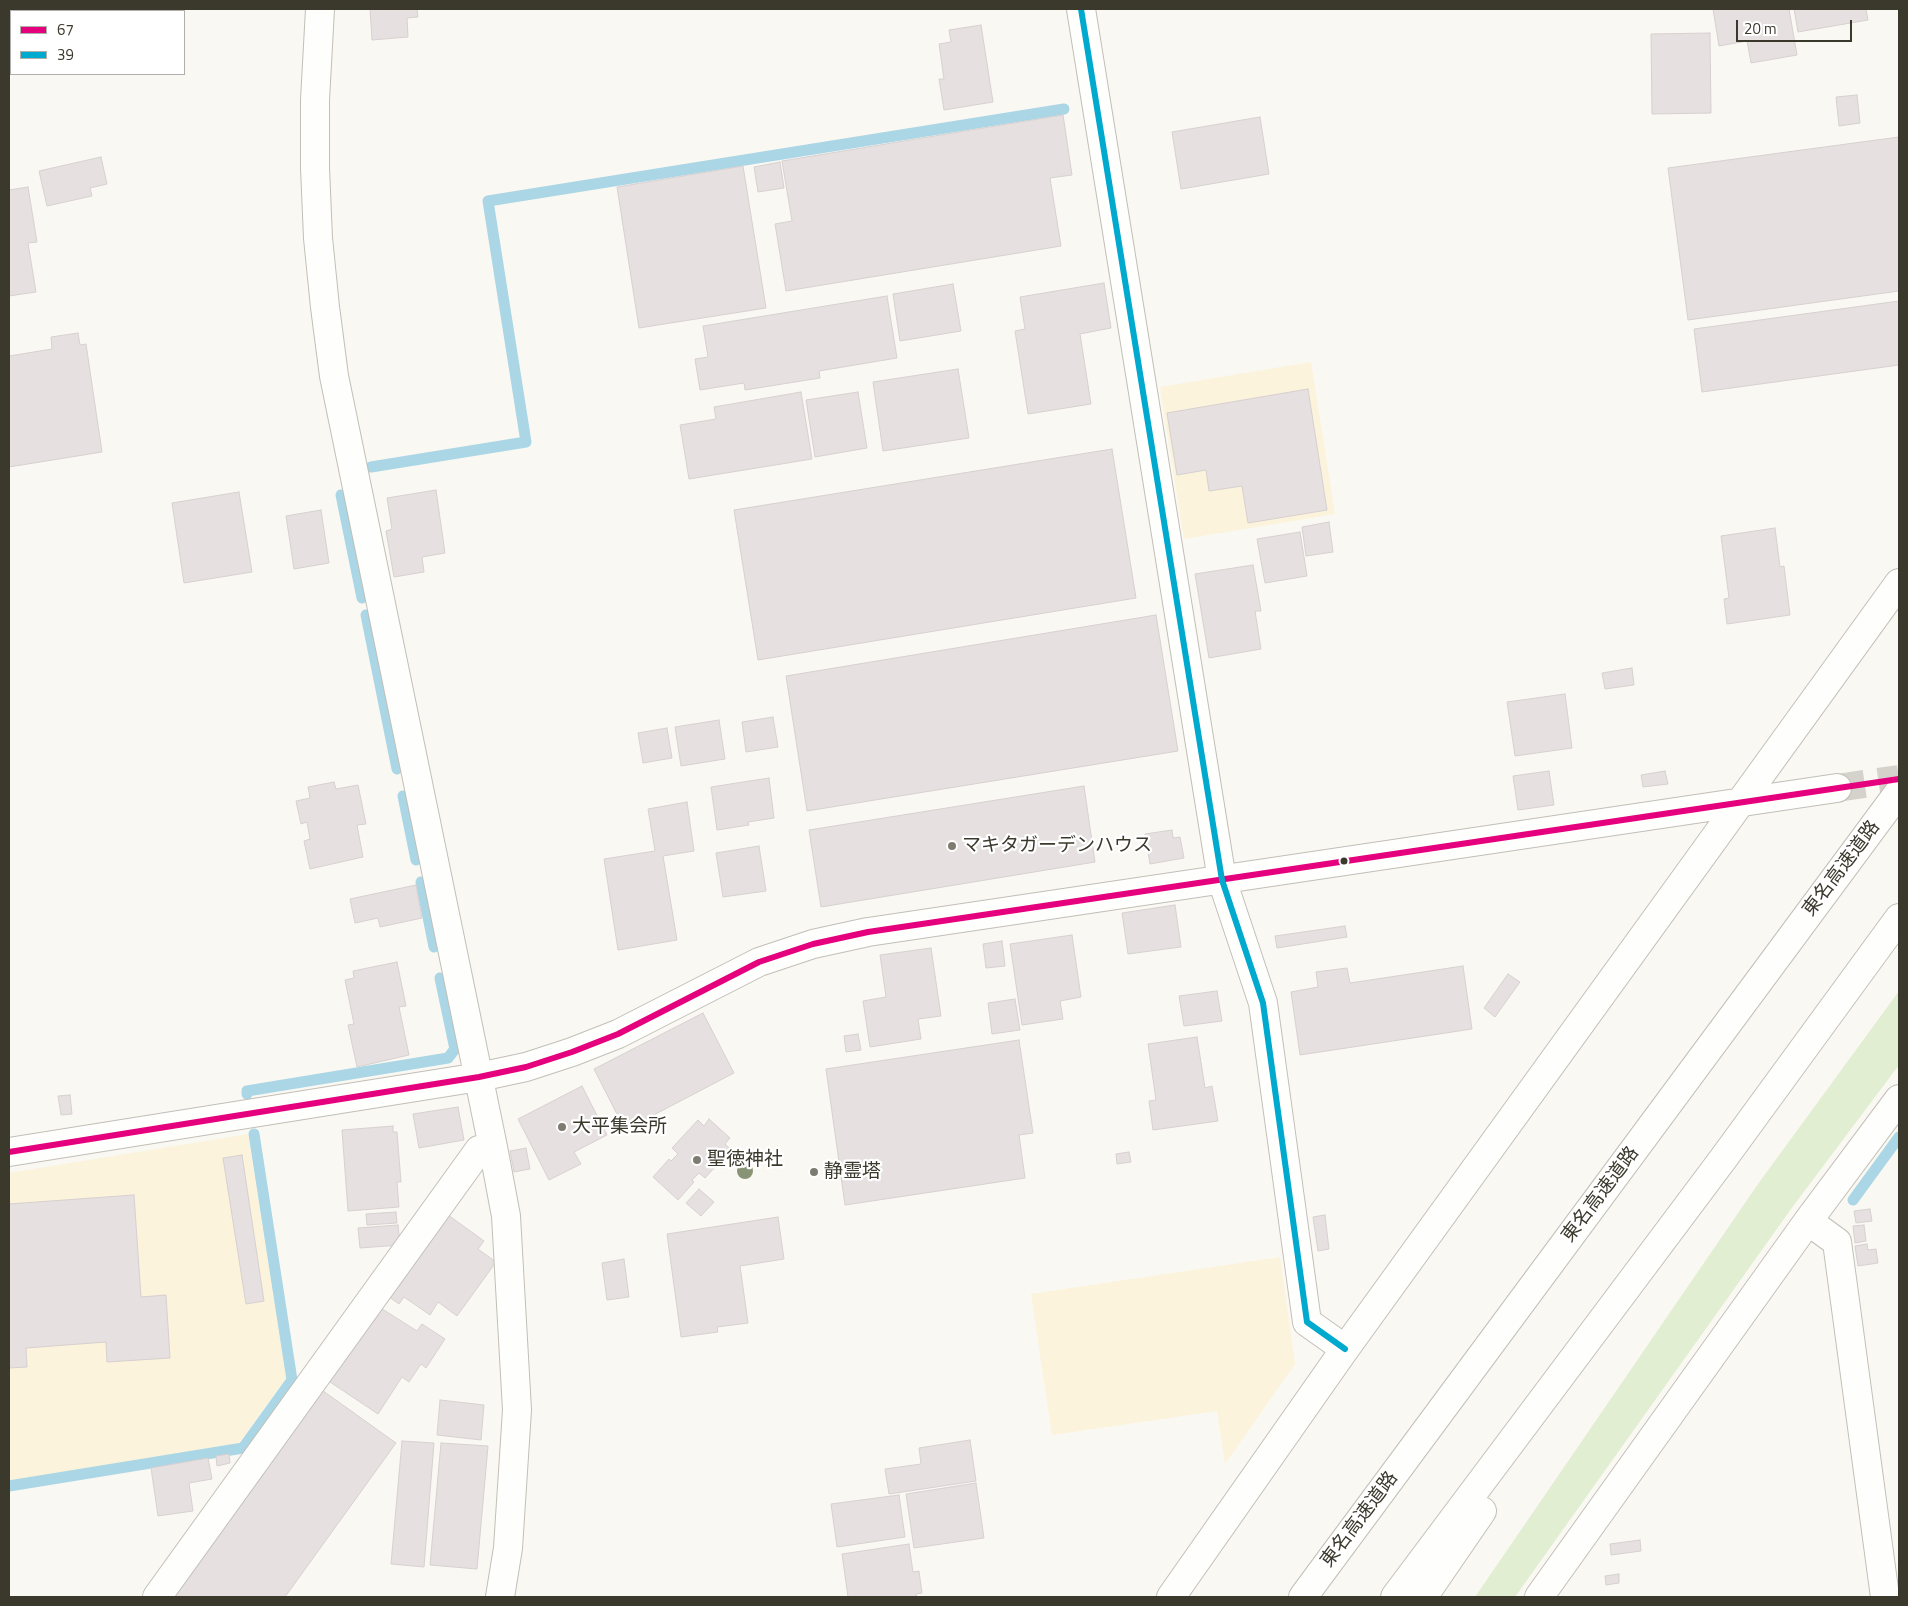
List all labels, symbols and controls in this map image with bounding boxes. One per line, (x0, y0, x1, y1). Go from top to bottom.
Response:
legend (10, 10, 185, 75)
scale bar (1738, 10, 1854, 42)
text: 20 m (1744, 17, 1777, 40)
text: 67 (57, 18, 74, 41)
text: 39 (57, 43, 74, 66)
street label: 東名高速道路 (1799, 817, 1885, 921)
place label: マキタガーデンハウス (962, 835, 1152, 857)
marker: マキタガーデンハウス (946, 840, 958, 852)
unlabelled marker (1339, 856, 1349, 866)
place label: 大平集会所 (572, 1116, 667, 1138)
marker: 大平集会所 (556, 1121, 568, 1133)
street label: 東名高速道路 (1558, 1143, 1644, 1247)
place label: 聖徳神社 (707, 1149, 783, 1171)
marker: 聖徳神社 (691, 1154, 703, 1166)
place label: 静霊塔 (824, 1161, 881, 1183)
marker: 静霊塔 (808, 1166, 820, 1178)
street label: 東名高速道路 (1317, 1468, 1403, 1572)

